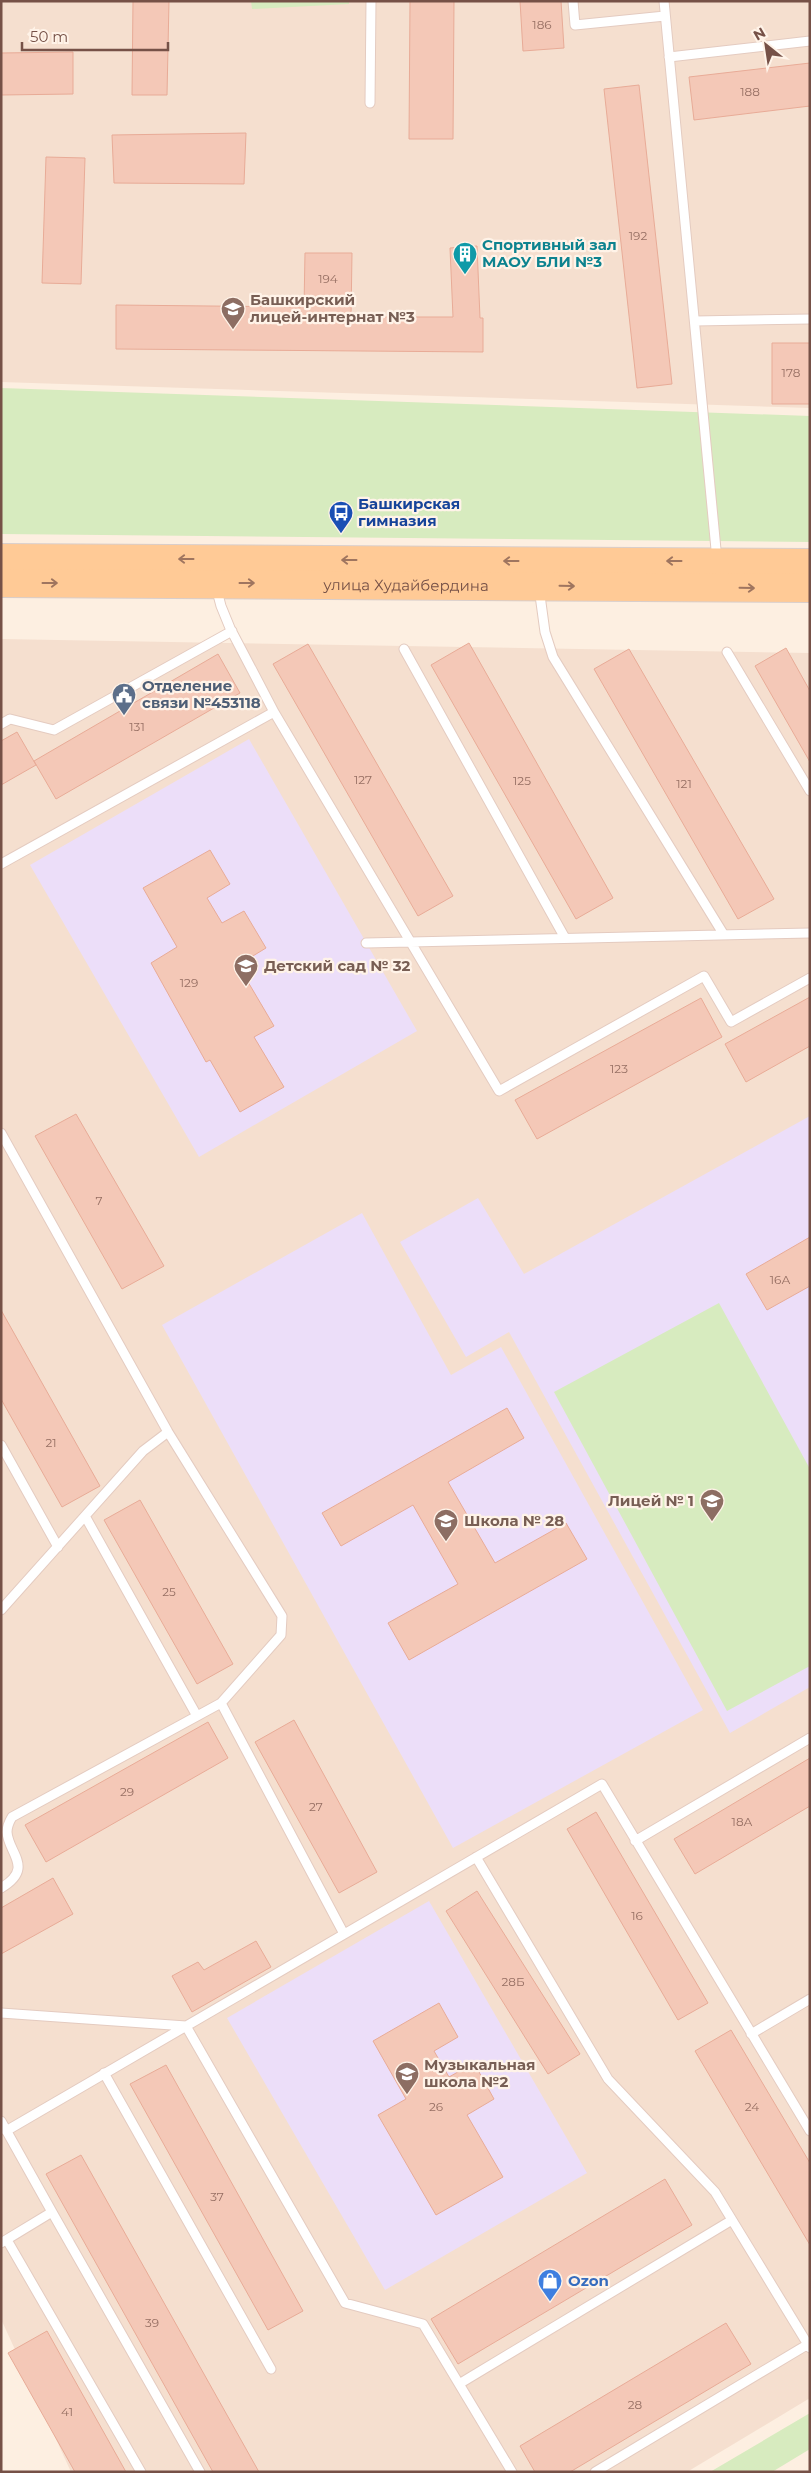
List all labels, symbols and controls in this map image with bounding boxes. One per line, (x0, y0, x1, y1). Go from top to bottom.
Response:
house number: 186 (532, 17, 552, 32)
scale bar (22, 20, 169, 52)
north arrow (741, 20, 791, 70)
text: N (750, 23, 769, 44)
text: 50 m (30, 27, 68, 46)
house number: 188 (740, 84, 760, 99)
house number: 192 (629, 228, 647, 243)
place label: Спортивный зал МАОУ БЛИ №3 (482, 235, 617, 271)
building icon: Спортивный зал МАОУ БЛИ №3 (452, 241, 478, 275)
house number: 194 (318, 271, 338, 286)
place label: Башкирский лицей-интернат №3 (250, 290, 415, 326)
school or university icon: Башкирский лицей-интернат №3 (220, 296, 246, 330)
house number: 178 (782, 365, 801, 380)
place label: Башкирская гимназия (358, 494, 460, 530)
bus stop icon: Башкирская гимназия (328, 500, 354, 534)
one-way arrow (178, 554, 194, 564)
one-way arrow (341, 555, 357, 565)
one-way arrow (503, 556, 520, 566)
one-way arrow (666, 556, 682, 566)
street label: улица Худайбердина (322, 575, 489, 595)
one-way arrow (42, 578, 58, 588)
one-way arrow (239, 578, 255, 588)
one-way arrow (559, 581, 575, 591)
one-way arrow (739, 583, 755, 593)
place label: Отделение связи №453118 (142, 676, 261, 712)
public building icon: Отделение связи №453118 (111, 682, 137, 716)
house number: 131 (129, 719, 145, 734)
house number: 127 (354, 772, 372, 787)
house number: 125 (513, 773, 531, 788)
house number: 121 (676, 776, 692, 791)
school or university icon: Детский сад № 32 (233, 953, 259, 987)
place label: Детский сад № 32 (264, 956, 410, 975)
house number: 129 (180, 975, 198, 990)
house number: 123 (610, 1061, 628, 1076)
house number: 7 (95, 1193, 103, 1208)
house number: 16А (770, 1272, 790, 1287)
house number: 21 (45, 1435, 57, 1450)
school or university icon: Лицей № 1 (699, 1488, 725, 1522)
place label: Лицей № 1 (608, 1491, 694, 1510)
school or university icon: Школа № 28 (433, 1508, 459, 1542)
place label: Школа № 28 (464, 1511, 564, 1530)
house number: 25 (162, 1584, 176, 1599)
house number: 29 (120, 1784, 134, 1799)
house number: 27 (309, 1799, 323, 1814)
house number: 18А (732, 1814, 752, 1829)
house number: 16 (631, 1908, 643, 1923)
house number: 28Б (501, 1974, 525, 1989)
place label: Музыкальная школа №2 (424, 2055, 535, 2091)
school or university icon: Музыкальная школа №2 (394, 2061, 420, 2095)
house number: 26 (429, 2099, 443, 2114)
house number: 24 (745, 2099, 759, 2114)
house number: 37 (210, 2189, 224, 2204)
shop icon: Ozon (537, 2268, 563, 2302)
place label: Ozon (568, 2271, 609, 2290)
house number: 39 (145, 2315, 159, 2330)
house number: 28 (628, 2397, 643, 2412)
house number: 41 (61, 2404, 73, 2419)

